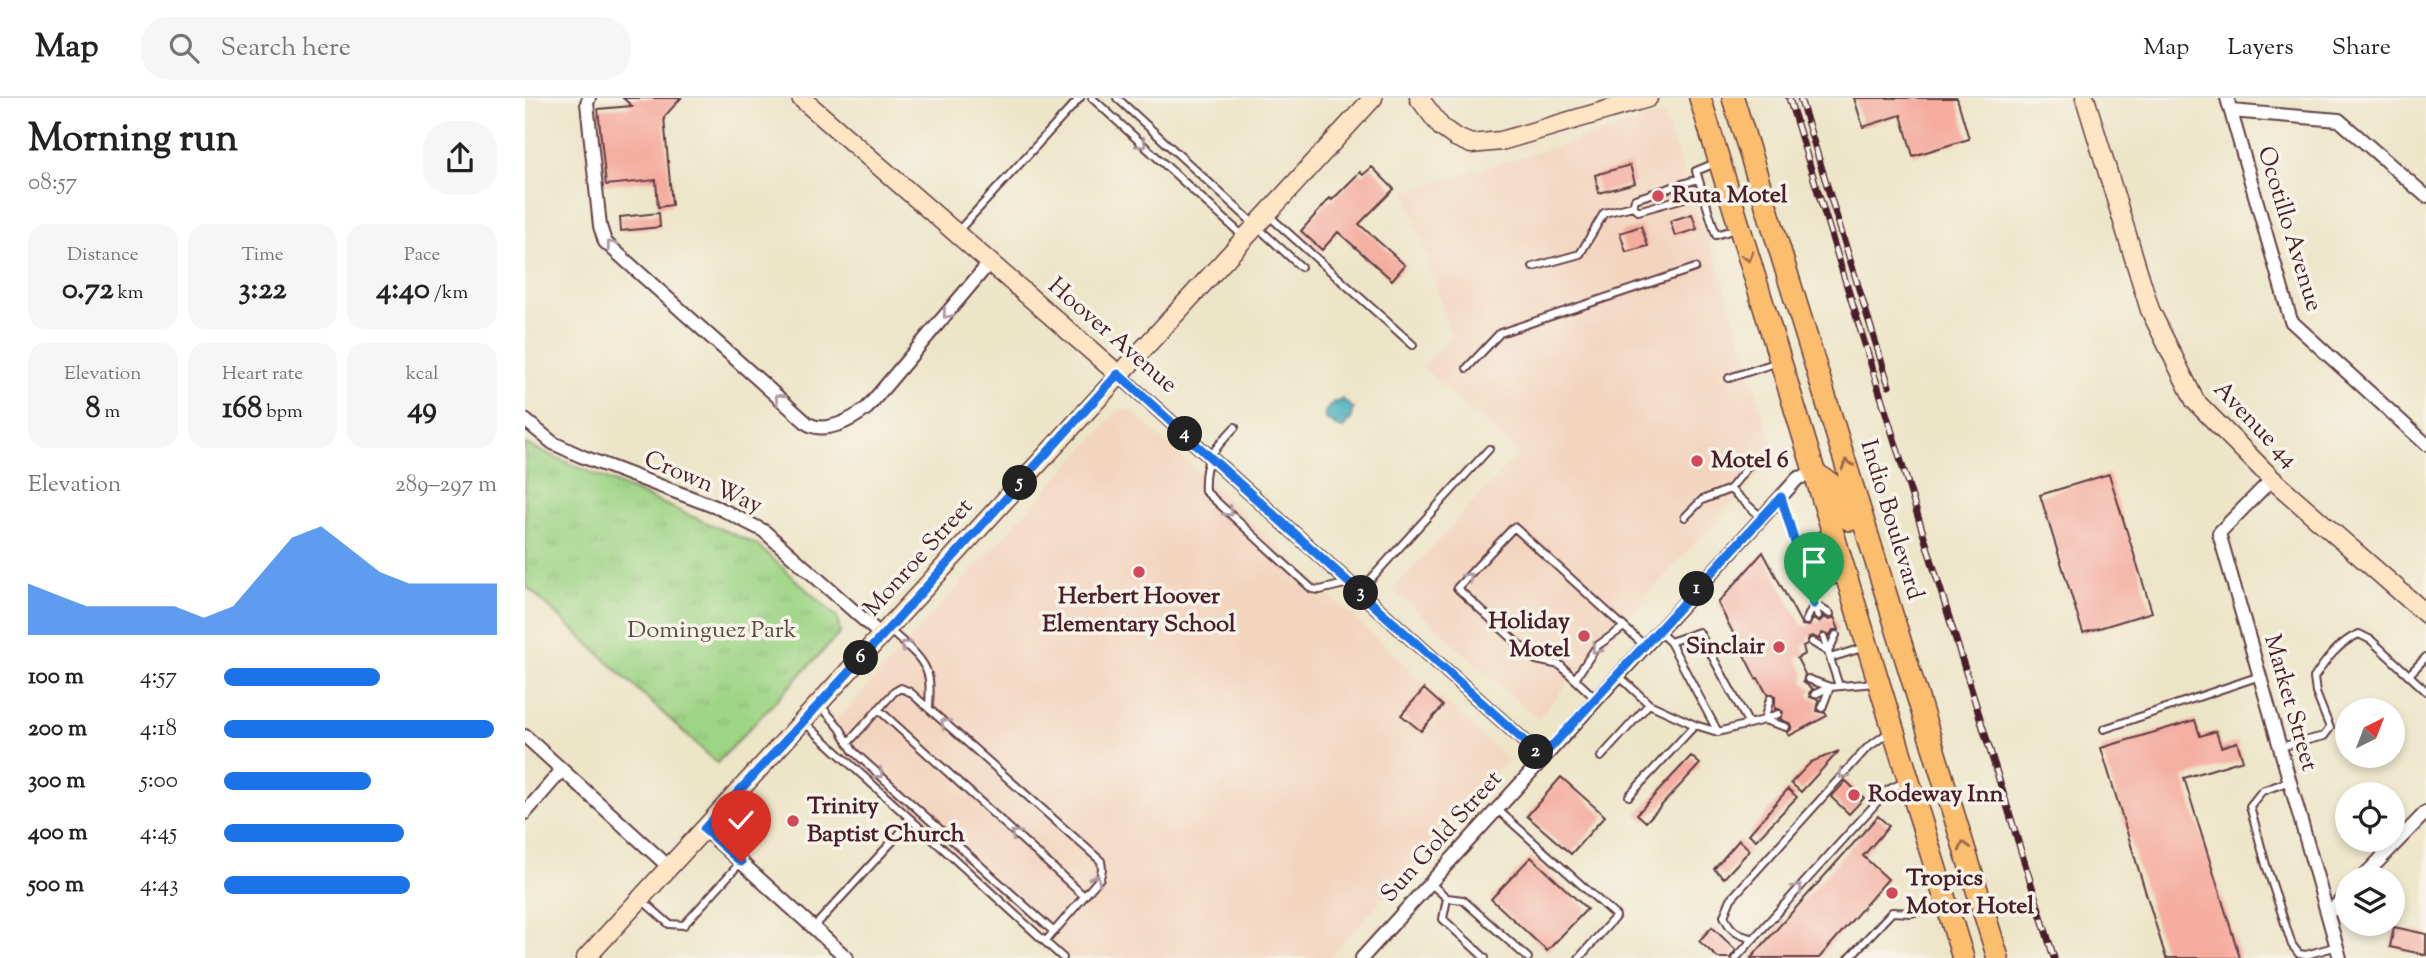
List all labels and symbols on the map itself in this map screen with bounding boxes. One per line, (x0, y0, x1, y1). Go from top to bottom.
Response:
one-way arrow (1134, 136, 1147, 148)
street label: Ocotillo Avenue (2248, 142, 2330, 316)
place label: Ruta Motel (1672, 179, 1788, 213)
marker: Ruta Motel (1650, 188, 1666, 204)
one-way arrow (606, 241, 619, 253)
one-way arrow (1740, 251, 1755, 263)
street label: Hoover Avenue (1040, 270, 1184, 402)
one-way arrow (942, 306, 955, 318)
street label: Avenue 44 (2205, 374, 2305, 476)
one-way arrow (774, 393, 787, 406)
pin: 4 (1167, 416, 1203, 452)
street label: Indio Boulevard (1851, 436, 1932, 605)
street label: Crown Way (639, 443, 767, 523)
place label: Motel 6 (1711, 444, 1789, 478)
marker: Motel 6 (1689, 453, 1705, 469)
one-way arrow (1840, 459, 1855, 471)
pin: 5 (1002, 466, 1037, 500)
street label: Monroe Street (856, 491, 982, 625)
one-way arrow (1221, 504, 1234, 517)
pin (1784, 532, 1844, 604)
marker: Herbert Hoover Elementary School (1131, 564, 1147, 580)
one-way arrow (1459, 572, 1472, 585)
pin: 1 (1679, 572, 1715, 606)
pin: 3 (1343, 575, 1379, 610)
place label: Herbert Hoover Elementary School (1042, 580, 1236, 642)
place label: Holiday Motel (1488, 605, 1570, 667)
park label: Dominguez Park (627, 614, 797, 648)
marker: Holiday Motel (1576, 628, 1592, 644)
place label: Sinclair (1686, 630, 1766, 664)
street label: Market Street (2254, 631, 2326, 775)
marker: Sinclair (1771, 639, 1787, 655)
pin: 6 (843, 640, 879, 676)
one-way arrow (900, 640, 913, 653)
one-way arrow (1592, 641, 1604, 654)
north arrow (2335, 698, 2405, 768)
one-way arrow (940, 719, 953, 731)
pin: 2 (1518, 734, 1553, 770)
street label: Sun Gold Street (1373, 764, 1511, 910)
one-way arrow (871, 766, 884, 778)
one-way arrow (1839, 766, 1851, 779)
place label: Rodeway Inn (1868, 778, 2005, 812)
marker: Rodeway Inn (1846, 787, 1862, 803)
pin (711, 790, 771, 862)
place label: Trinity Baptist Church (807, 790, 966, 852)
marker: Trinity Baptist Church (785, 813, 801, 829)
one-way arrow (1010, 830, 1023, 842)
one-way arrow (1957, 840, 1972, 852)
place label: Tropics Motor Hotel (1906, 862, 2034, 924)
one-way arrow (1088, 873, 1101, 886)
one-way arrow (1789, 883, 1802, 896)
marker: Tropics Motor Hotel (1884, 885, 1900, 901)

